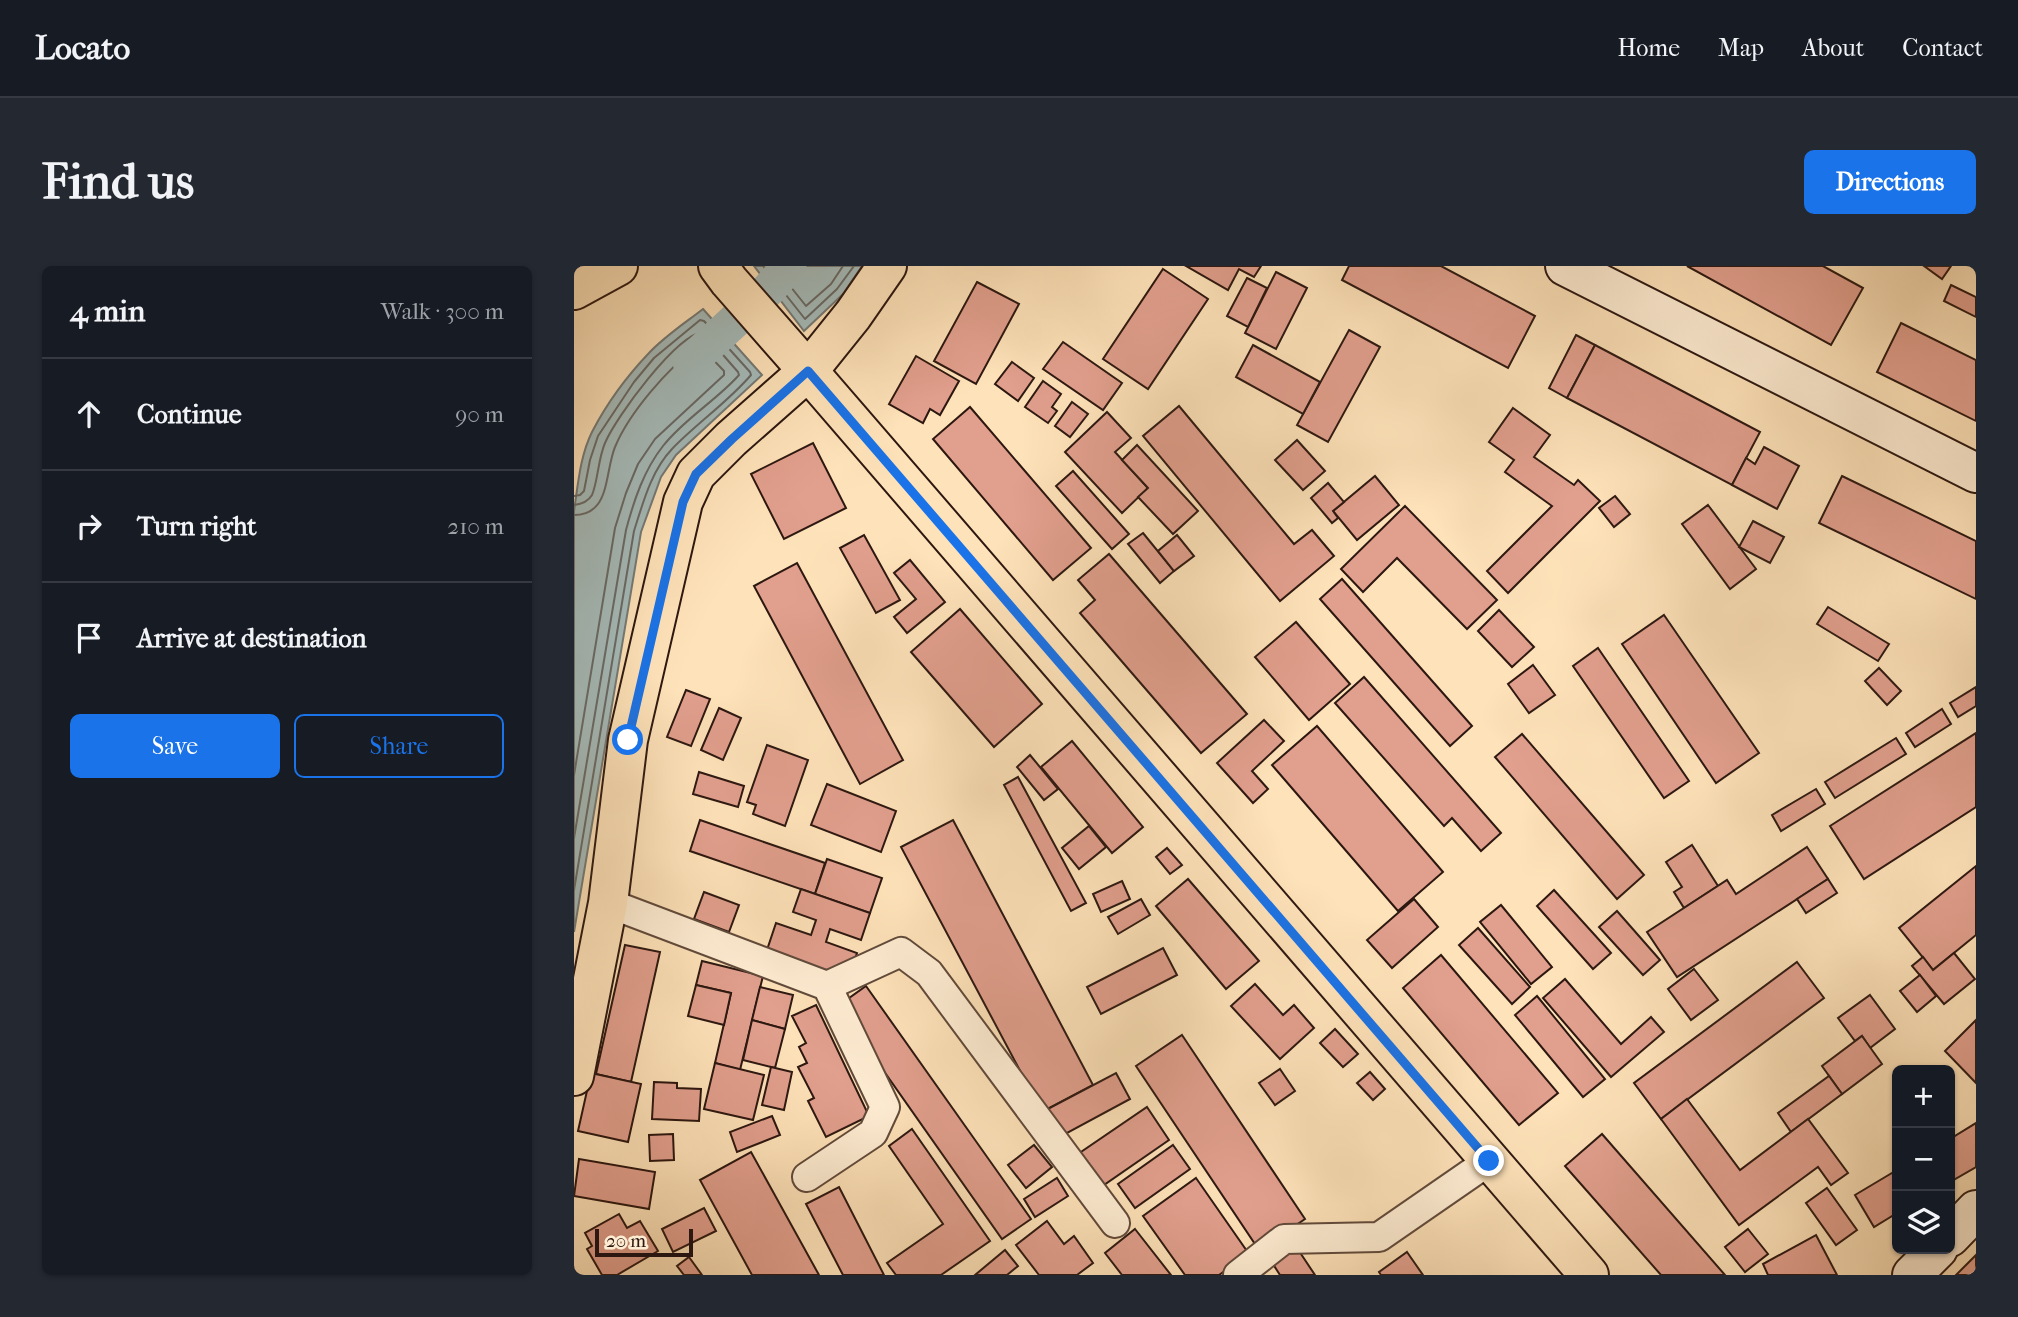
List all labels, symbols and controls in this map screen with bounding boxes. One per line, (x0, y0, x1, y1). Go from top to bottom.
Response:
text: Locato (35, 29, 130, 68)
text: Home (1618, 34, 1680, 62)
text: Map (1718, 34, 1764, 62)
text: About (1802, 34, 1864, 62)
text: Contact (1902, 34, 1983, 62)
button: Directions (1804, 150, 1976, 214)
text: Find us (42, 153, 194, 211)
text: 4 min (70, 294, 145, 329)
text: Walk · 300 m (381, 298, 504, 325)
icon: ahead (70, 395, 108, 433)
text: Continue (137, 399, 242, 430)
text: 90 m (455, 401, 504, 428)
icon: right (70, 507, 108, 545)
text: Turn right (137, 511, 257, 542)
text: 210 m (447, 513, 504, 540)
icon: arrive (70, 619, 108, 657)
text: Arrive at destination (137, 623, 367, 654)
button: Save (70, 714, 280, 778)
button: Share (294, 714, 504, 778)
route start (612, 724, 643, 755)
map controls (1892, 1065, 1955, 1254)
button: + (1892, 1065, 1955, 1128)
button: − (1892, 1128, 1955, 1191)
route end (1473, 1145, 1504, 1176)
button: layers (1892, 1191, 1955, 1254)
scale bar (595, 1226, 693, 1258)
text: 20 m (606, 1230, 646, 1252)

